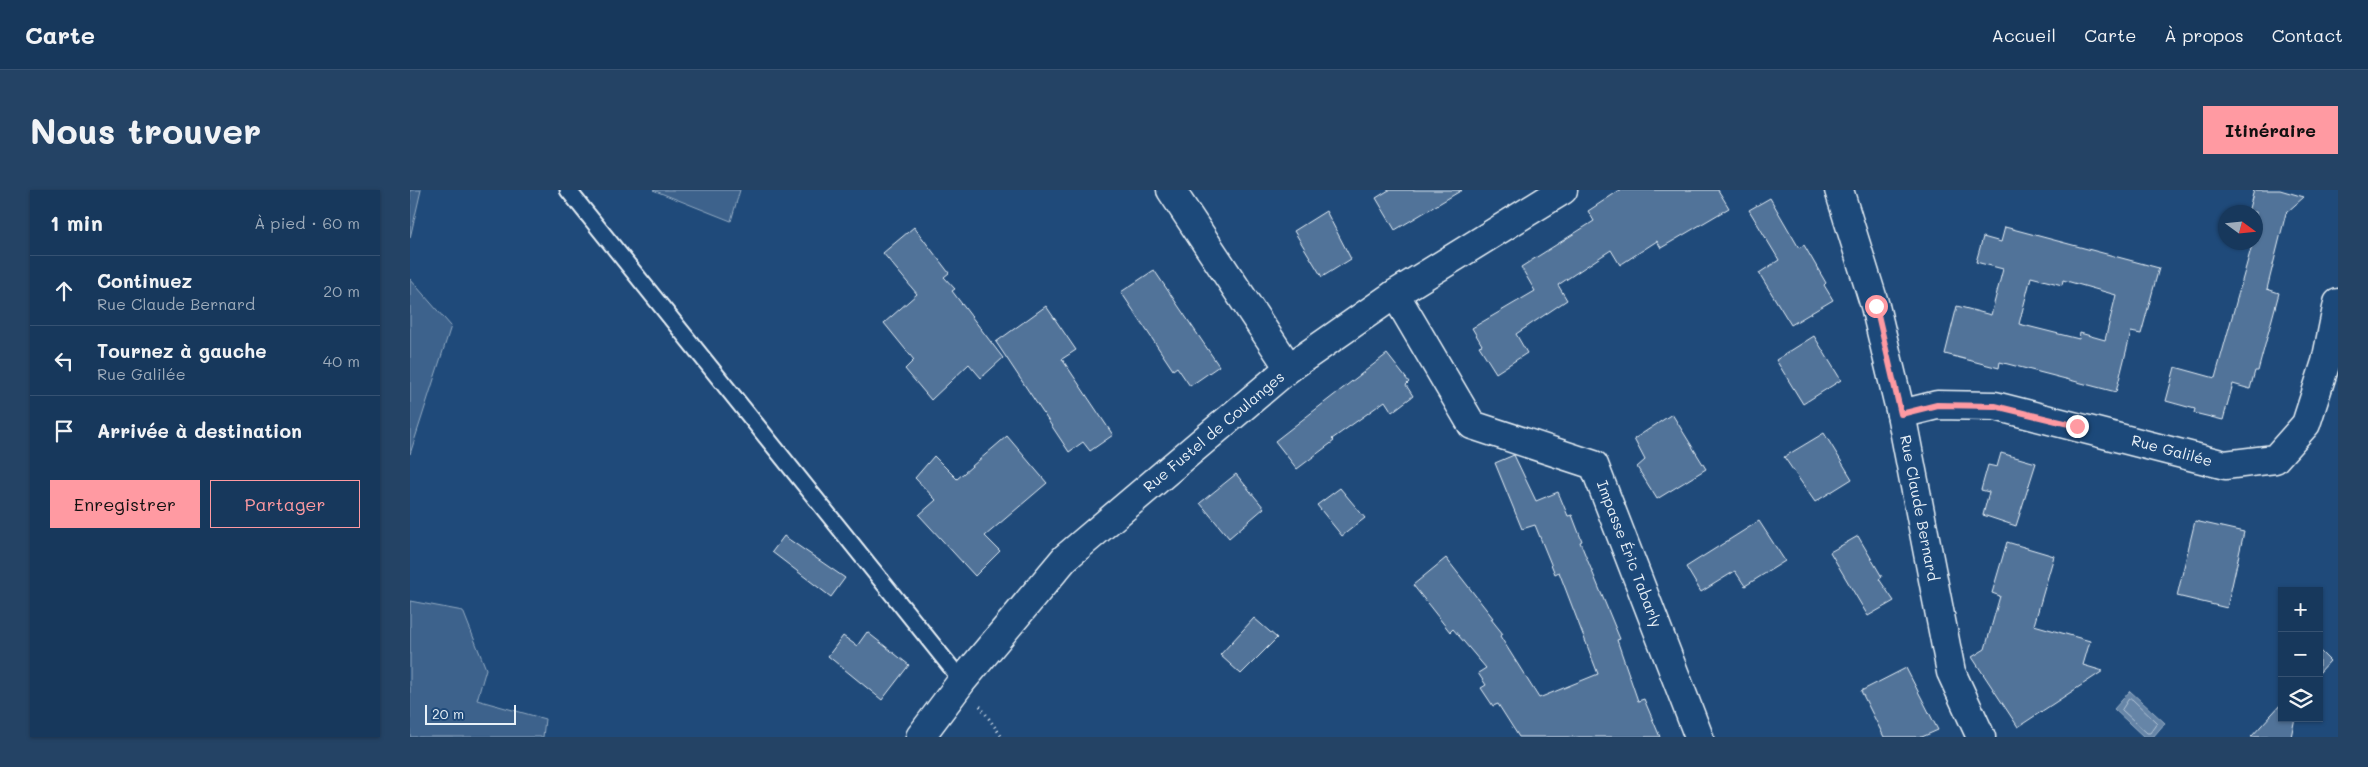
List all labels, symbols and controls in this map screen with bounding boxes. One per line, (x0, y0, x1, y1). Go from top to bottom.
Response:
text: Carte (25, 19, 95, 50)
text: Accueil (1991, 23, 2056, 47)
text: Carte (2084, 23, 2136, 47)
text: À propos (2164, 23, 2244, 47)
text: Contact (2272, 23, 2343, 47)
button: Itinéraire (2203, 106, 2338, 154)
text: Nous trouver (30, 107, 261, 153)
north arrow (2218, 205, 2263, 250)
text: 1 min (50, 209, 103, 236)
text: À pied · 60 m (254, 212, 360, 233)
text: Continuez (97, 268, 192, 293)
icon: ahead (50, 277, 78, 305)
text: 20 m (323, 280, 360, 301)
text: Rue Claude Bernard (97, 293, 255, 314)
route start (1865, 295, 1888, 318)
text: Tournez à gauche (97, 338, 266, 363)
icon: left (50, 347, 78, 375)
text: 40 m (323, 350, 360, 371)
text: Rue Galilée (97, 363, 186, 384)
street label: Rue Fustel de Coulanges (1139, 366, 1288, 496)
route end (2066, 415, 2089, 438)
icon: arrive (50, 417, 78, 445)
text: Arrivée à destination (97, 418, 302, 443)
street label: Rue Galilée (2130, 430, 2215, 470)
street label: Rue Claude Bernard (1896, 433, 1944, 583)
street label: Impasse Éric Tabarly (1593, 477, 1667, 630)
button: Enregistrer (50, 480, 200, 528)
button: Partager (210, 480, 360, 528)
map controls (2278, 587, 2323, 722)
button: + (2278, 587, 2323, 632)
button: − (2278, 632, 2323, 677)
button: layers (2278, 677, 2323, 722)
scale bar (425, 702, 516, 725)
text: 20 m (432, 704, 464, 723)

